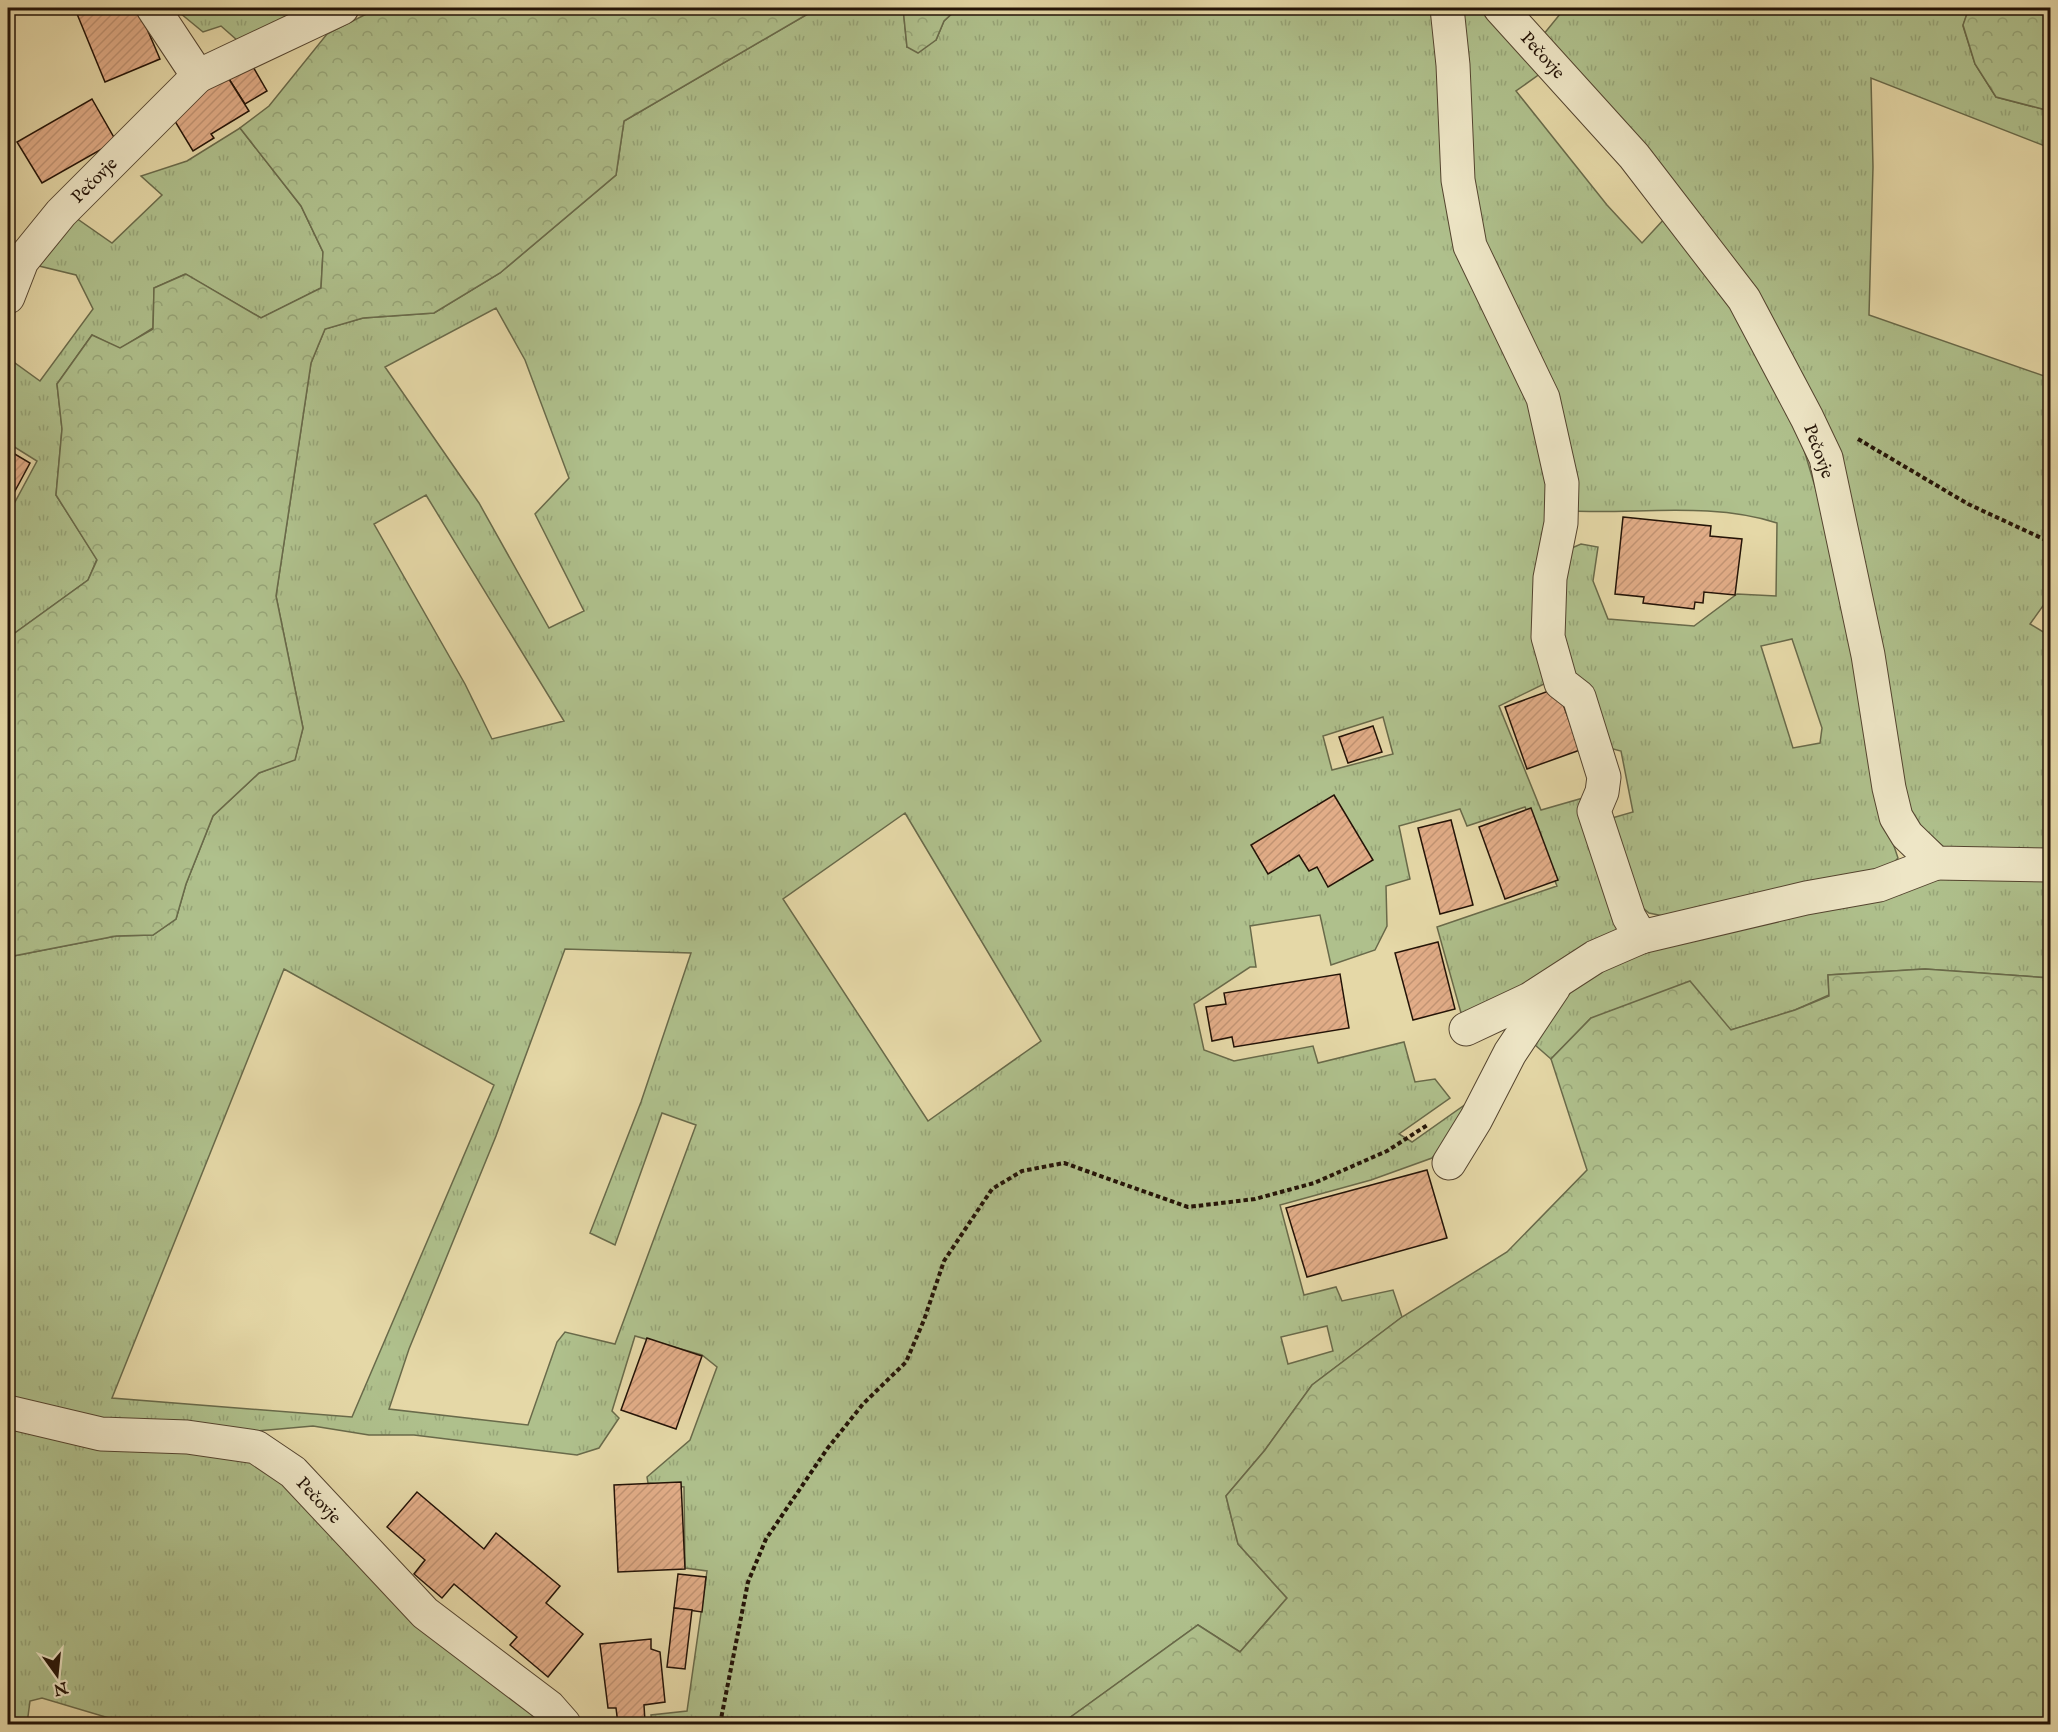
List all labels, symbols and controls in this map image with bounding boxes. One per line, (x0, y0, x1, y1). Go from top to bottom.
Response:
street label: Pečovje (1515, 27, 1569, 85)
street label: Pečovje (67, 153, 123, 209)
street label: Pečovje (1797, 421, 1838, 482)
street label: Pečovje (290, 1473, 345, 1529)
north arrow (27, 1645, 87, 1705)
text: N (51, 1676, 71, 1699)

